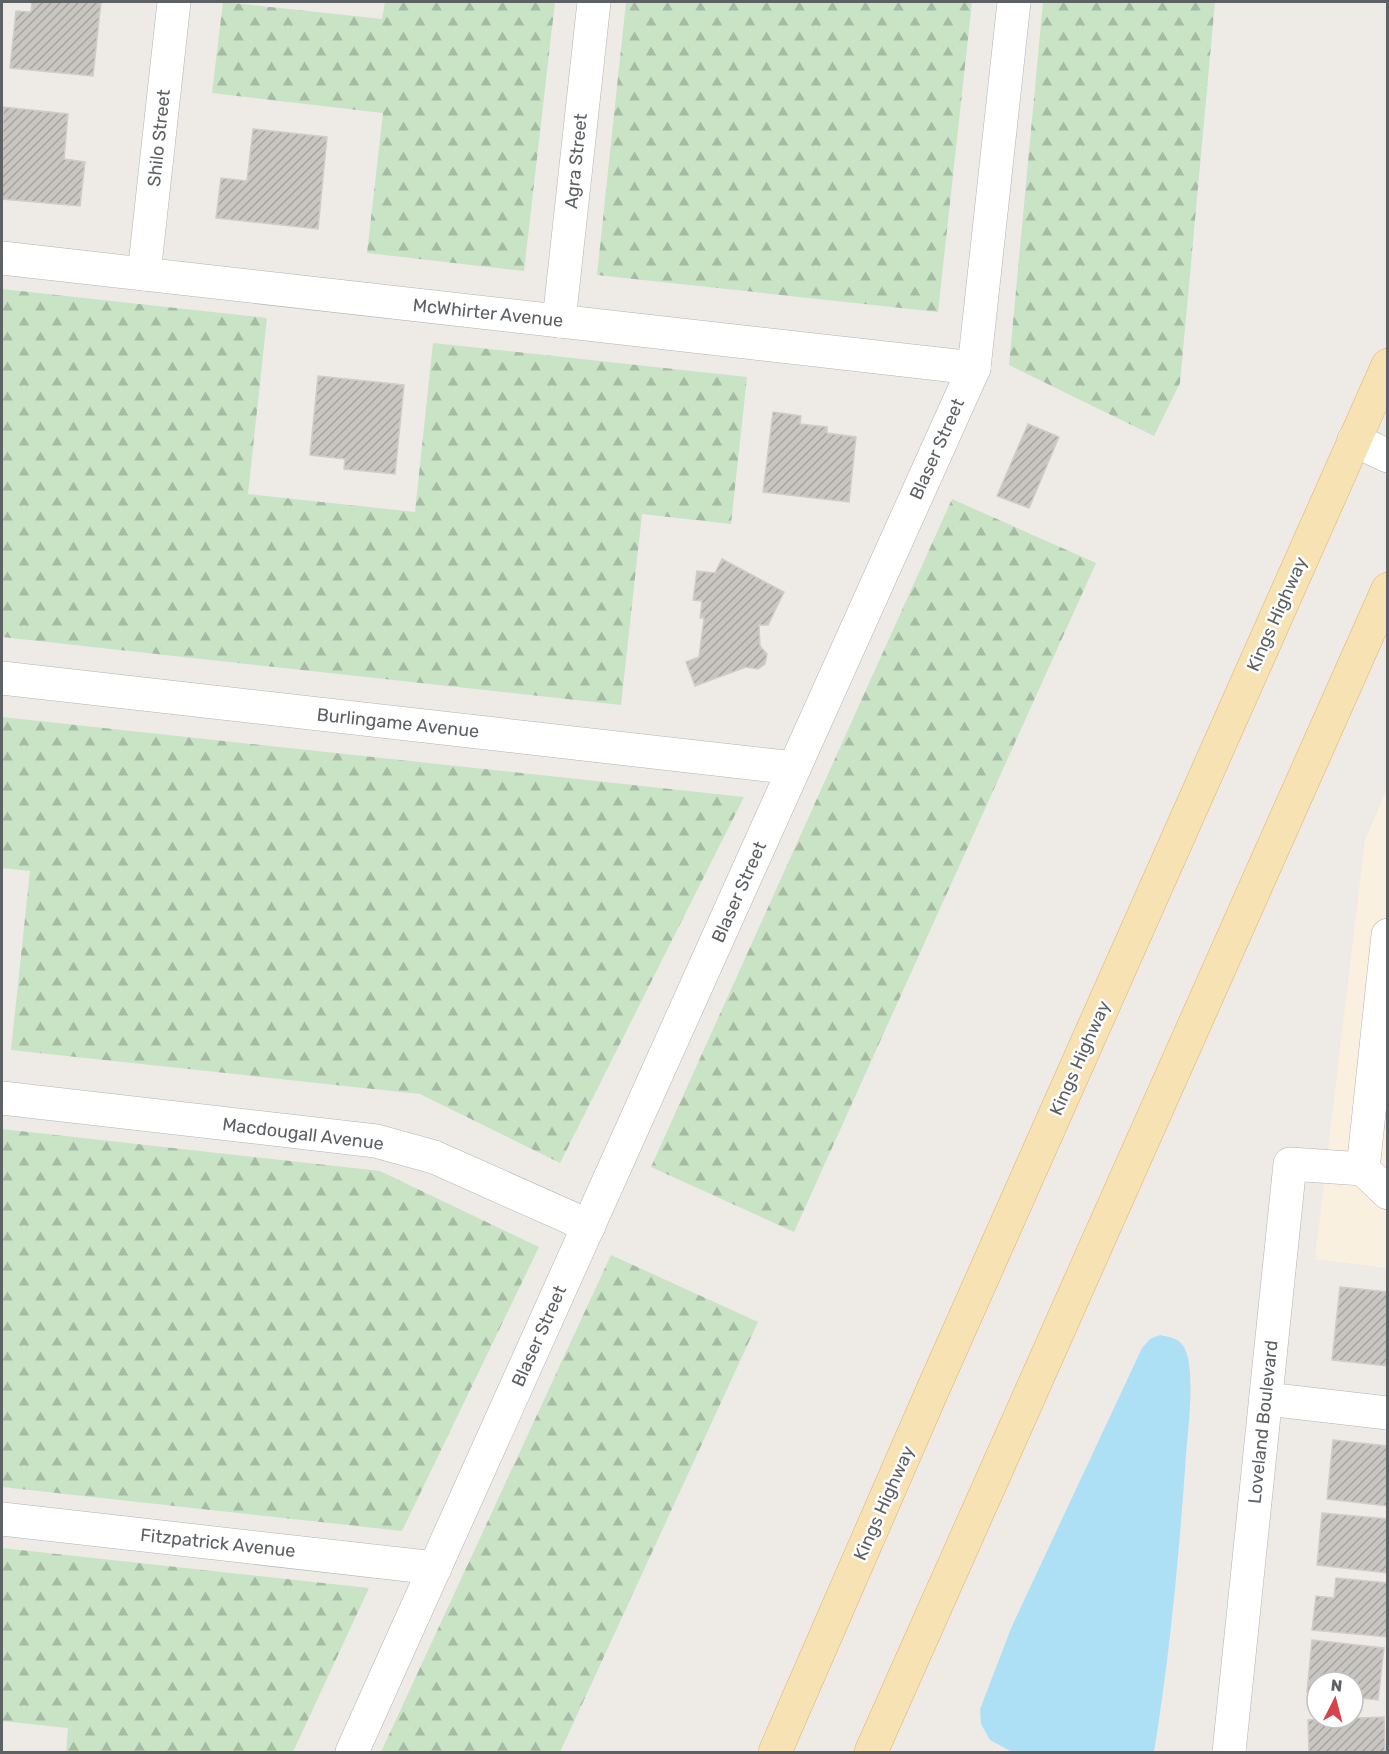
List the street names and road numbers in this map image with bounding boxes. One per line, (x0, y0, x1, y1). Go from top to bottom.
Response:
street label: Shilo Street (143, 88, 175, 188)
street label: Agra Street (560, 112, 592, 210)
street label: McWhirter Avenue (412, 294, 564, 332)
street label: Blaser Street (905, 395, 969, 503)
street label: Kings Highway (1242, 553, 1312, 675)
street label: Burlingame Avenue (316, 704, 480, 742)
street label: Blaser Street (707, 838, 771, 946)
street label: Kings Highway (1045, 997, 1115, 1119)
street label: Macdougall Avenue (221, 1113, 385, 1155)
street label: Blaser Street (507, 1282, 571, 1390)
street label: Loveland Boulevard (1243, 1339, 1283, 1505)
street label: Kings Highway (849, 1442, 919, 1564)
street label: Fitzpatrick Avenue (139, 1524, 297, 1562)

